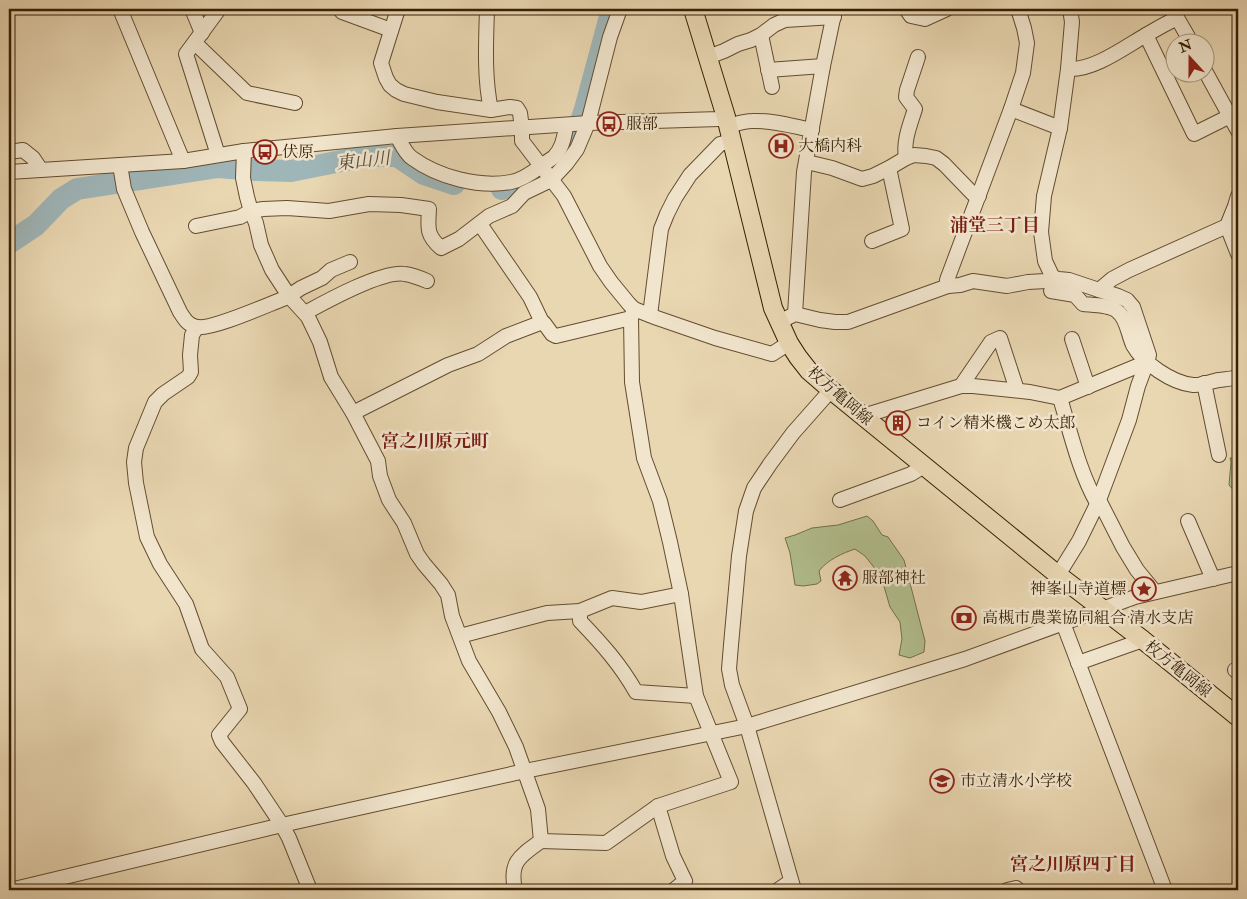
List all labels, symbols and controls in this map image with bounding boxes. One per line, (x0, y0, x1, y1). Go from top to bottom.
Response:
north arrow (1164, 32, 1214, 82)
text: N (1176, 36, 1195, 57)
bus stop icon: 服部 (596, 111, 622, 137)
place label: 服部 (626, 114, 658, 134)
hospital icon: 大橋内科 (768, 133, 794, 159)
place label: 大橋内科 (798, 136, 862, 156)
bus stop icon: 伏原 (252, 139, 278, 165)
place label: 伏原 (282, 142, 314, 162)
water label: 東山川 (335, 147, 393, 175)
district label: 浦堂三丁目 (950, 214, 1040, 237)
street label: 枚方亀岡線 (803, 362, 877, 430)
building icon: コイン精米機こめ太郎 (885, 410, 911, 436)
place label: コイン精米機こめ太郎 (916, 413, 1076, 433)
district label: 宮之川原元町 (381, 430, 489, 453)
temple icon: 服部神社 (832, 565, 858, 591)
place label: 服部神社 (862, 568, 926, 588)
place icon: 神峯山寺道標 (1131, 576, 1157, 602)
place label: 神峯山寺道標 (1030, 579, 1126, 599)
bank icon: 高槻市農業協同組合 清水支店 (951, 605, 977, 631)
place label: 高槻市農業協同組合 清水支店 (982, 608, 1193, 628)
street label: 枚方亀岡線 (1141, 636, 1215, 702)
school or university icon: 市立清水小学校 (929, 768, 955, 794)
place label: 市立清水小学校 (960, 771, 1072, 791)
district label: 宮之川原四丁目 (1010, 853, 1136, 876)

